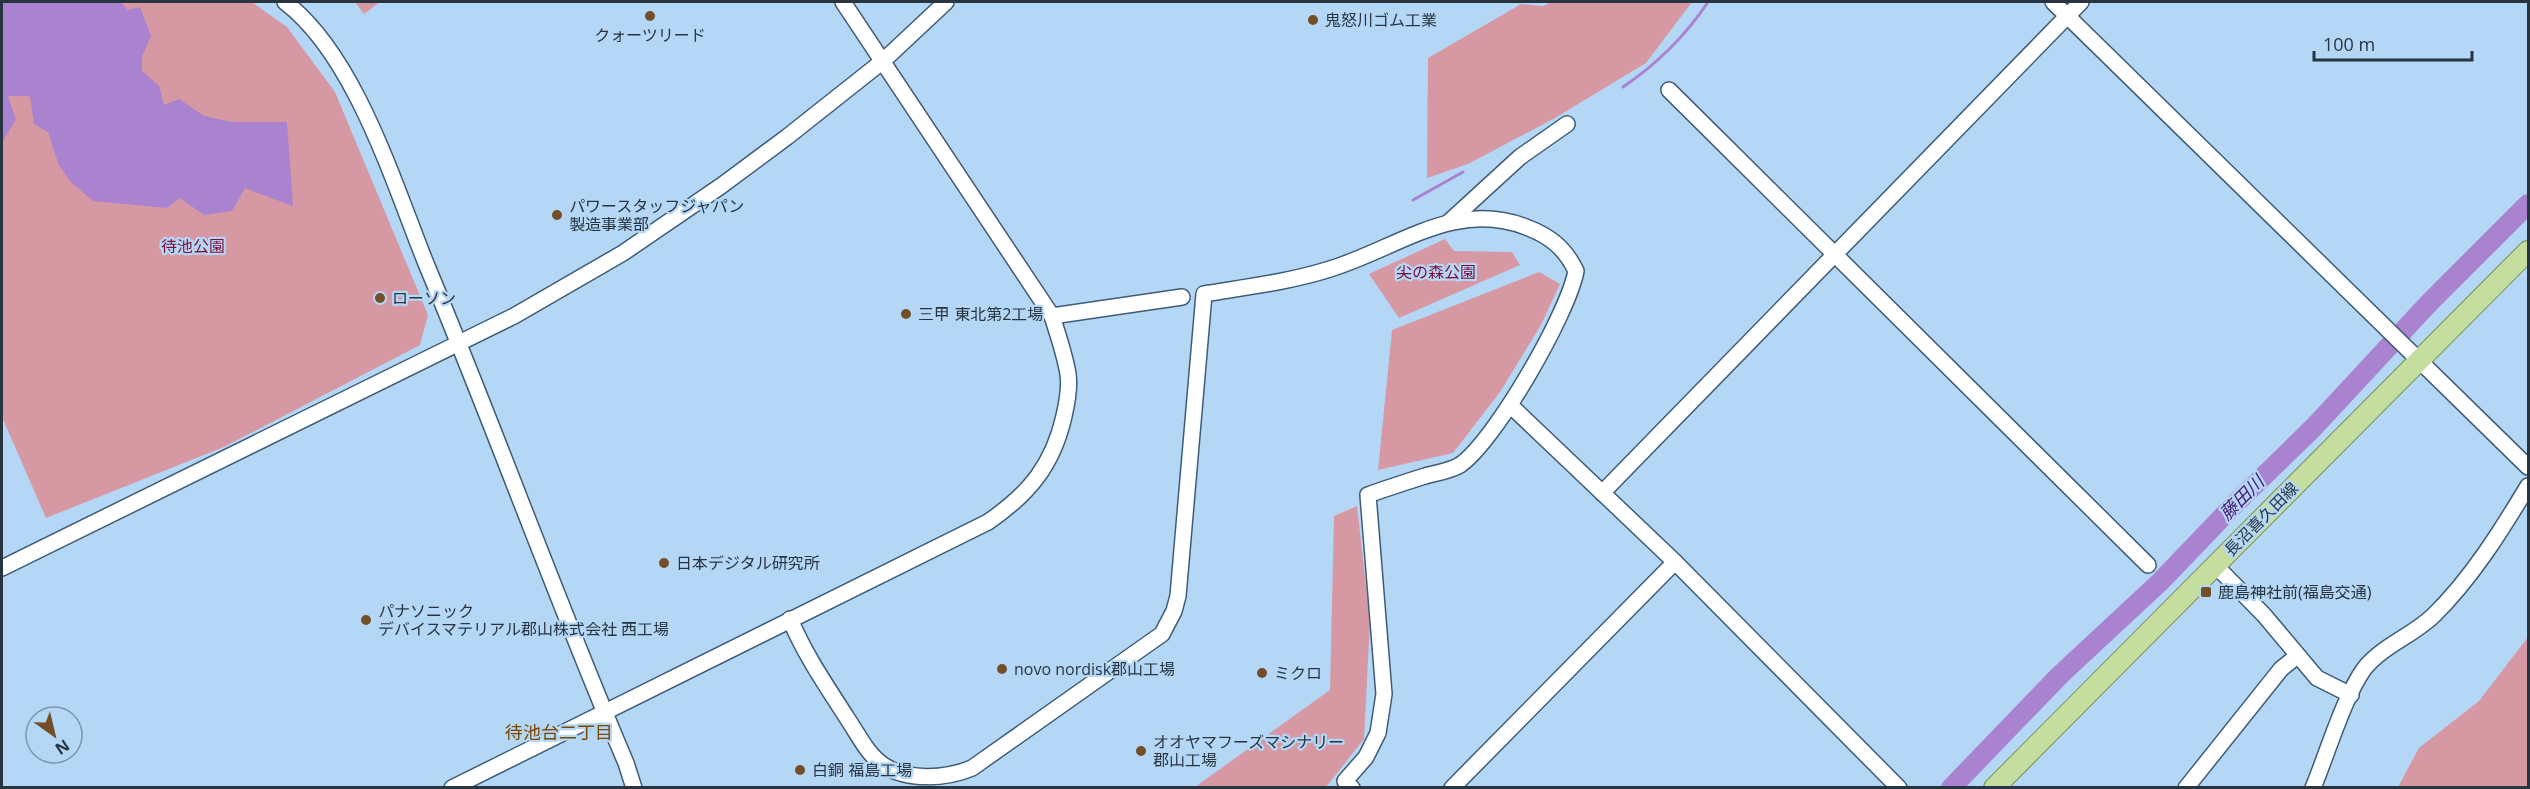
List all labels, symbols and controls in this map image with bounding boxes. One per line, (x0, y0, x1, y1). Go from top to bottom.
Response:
marker: クォーツリード (643, 9, 657, 23)
place label: 鬼怒川ゴム工業 (1325, 9, 1437, 31)
marker: 鬼怒川ゴム工業 (1306, 13, 1320, 27)
place label: クォーツリード (594, 24, 706, 46)
scale bar (2314, 24, 2472, 62)
text: 100 m (2323, 32, 2375, 56)
place label: パワースタッフジャパン 製造事業部 (569, 195, 744, 235)
marker: パワースタッフジャパン 製造事業部 (550, 208, 564, 222)
park label: 待池公園 (161, 235, 225, 257)
park label: 尖の森公園 (1396, 261, 1476, 283)
place label: ローソン (392, 287, 456, 309)
marker: ローソン (373, 291, 387, 305)
place label: 三甲 東北第2工場 (918, 303, 1043, 325)
marker: 三甲 東北第2工場 (899, 307, 913, 321)
water label: 藤田川 (2214, 468, 2270, 525)
street label: 長沼喜久田線 (2219, 477, 2303, 561)
place label: 日本デジタル研究所 (676, 552, 820, 574)
marker: 日本デジタル研究所 (657, 556, 671, 570)
place label: 鹿島神社前(福島交通) (2218, 581, 2372, 603)
marker: 鹿島神社前(福島交通) (2199, 585, 2213, 599)
place label: パナソニック デバイスマテリアル郡山株式会社 西工場 (378, 600, 669, 640)
marker: パナソニック デバイスマテリアル郡山株式会社 西工場 (359, 613, 373, 627)
place label: novo nordisk郡山工場 (1014, 658, 1175, 680)
marker: novo nordisk郡山工場 (995, 662, 1009, 676)
place label: ミクロ (1274, 662, 1322, 684)
marker: ミクロ (1255, 666, 1269, 680)
north arrow (24, 705, 84, 765)
district label: 待池台二丁目 (505, 720, 613, 744)
place label: オオヤマフーズマシナリー 郡山工場 (1153, 731, 1344, 771)
text: N (51, 735, 74, 760)
marker: オオヤマフーズマシナリー 郡山工場 (1134, 744, 1148, 758)
place label: 白銅 福島工場 (812, 759, 912, 781)
marker: 白銅 福島工場 (793, 763, 807, 777)

